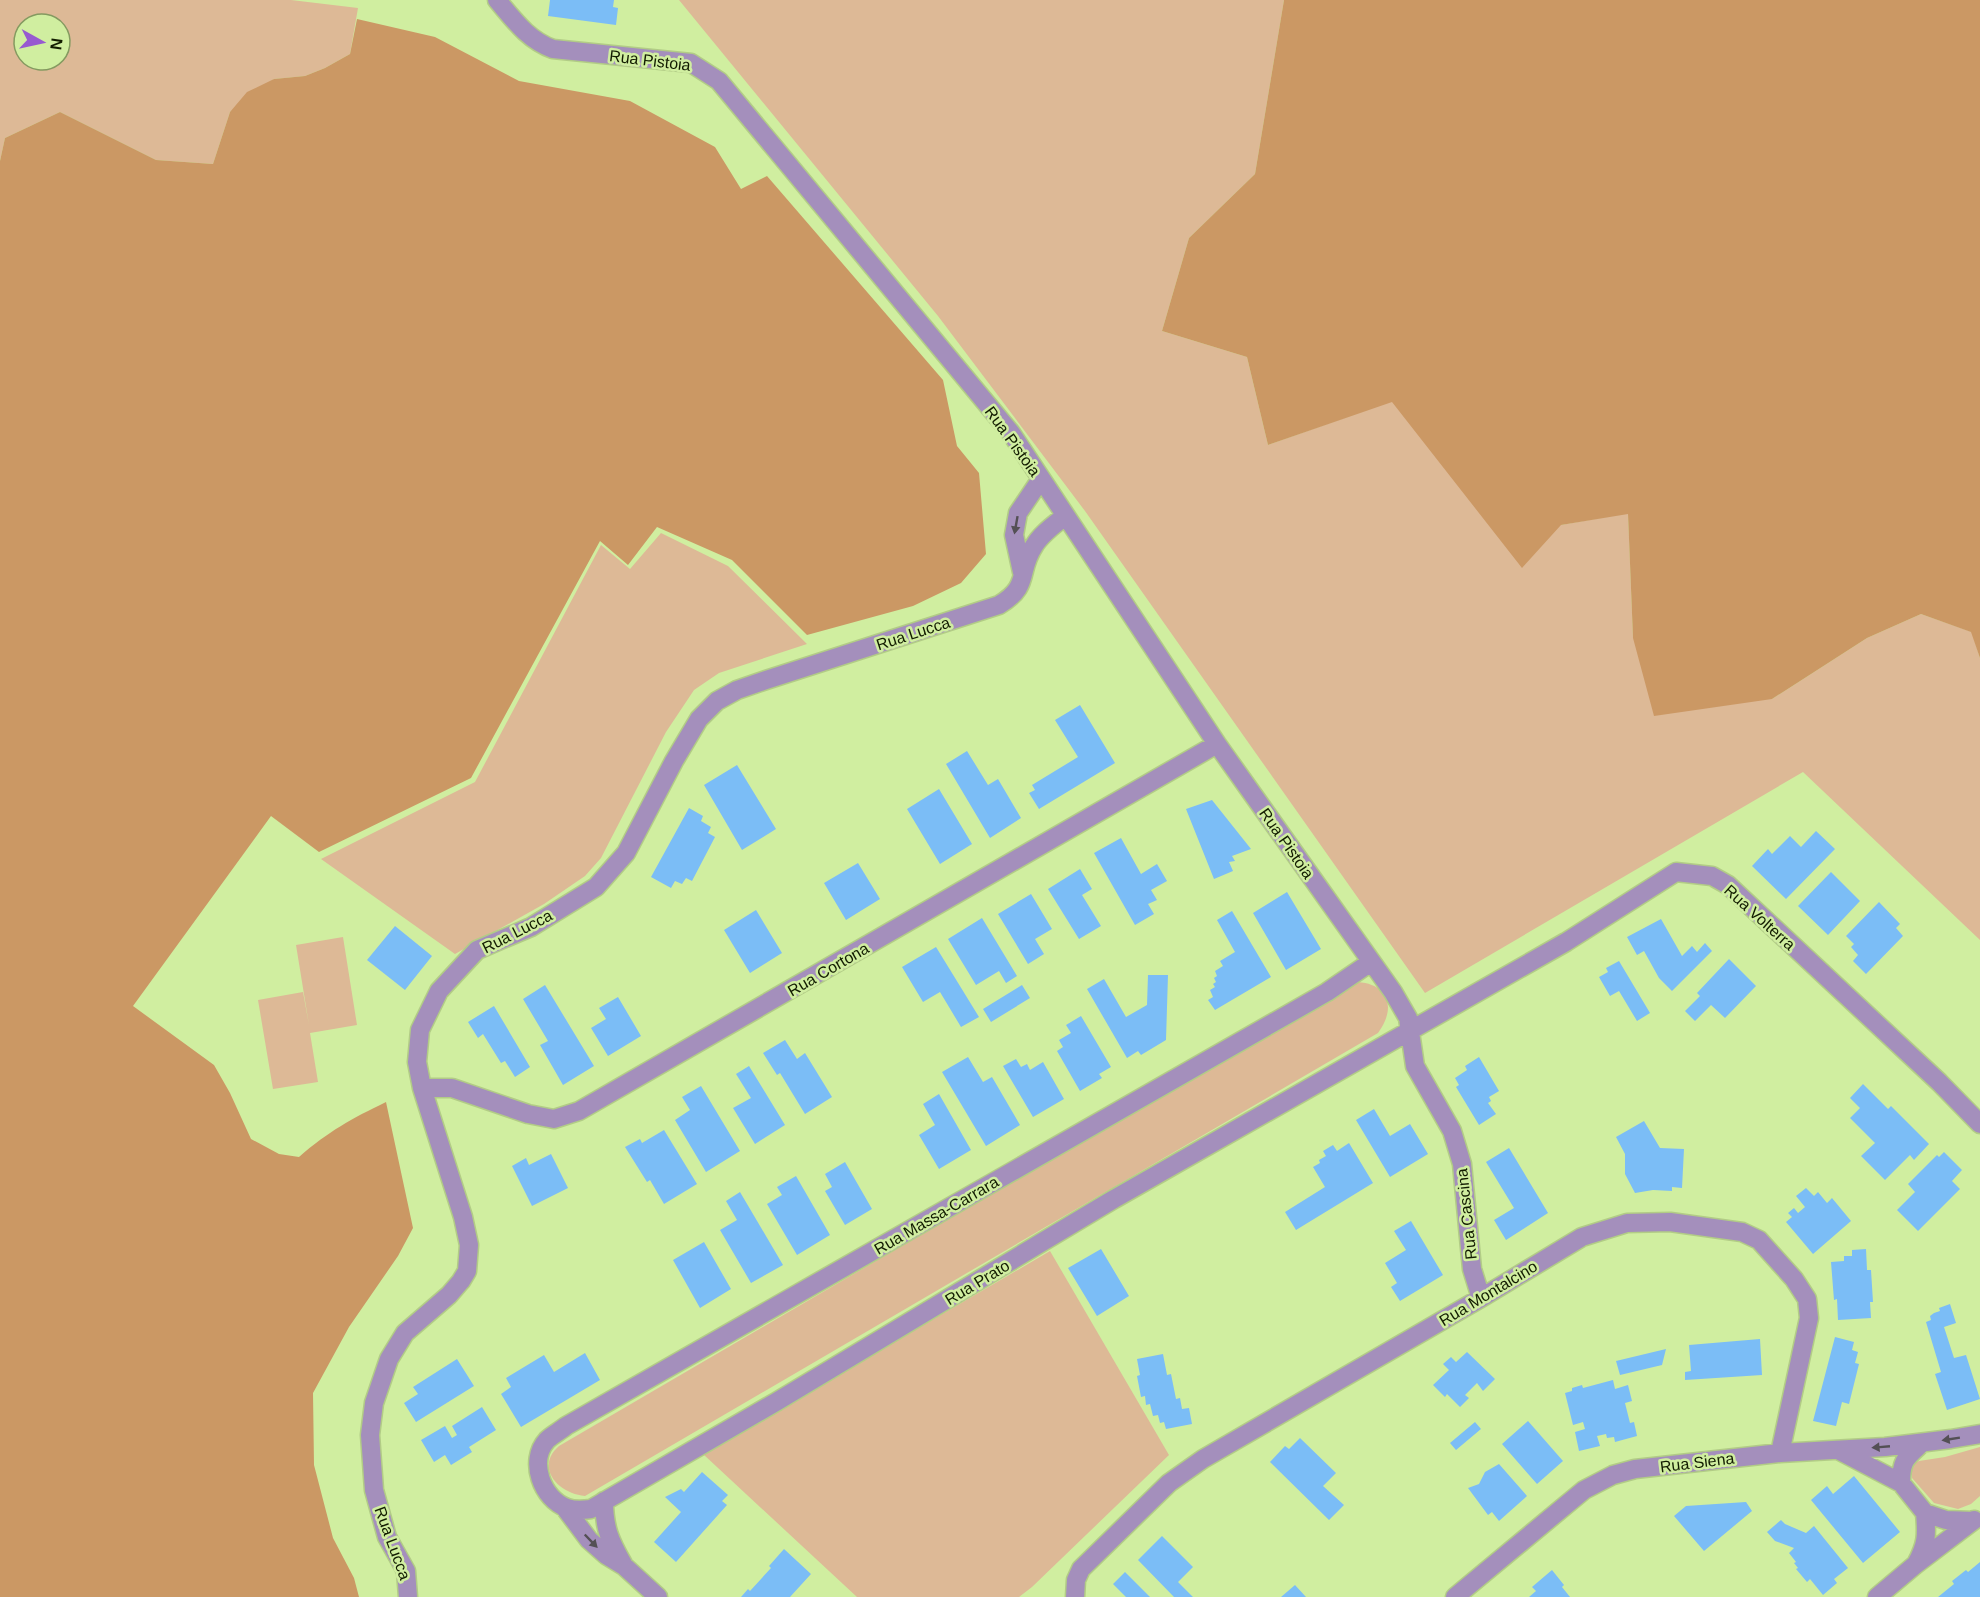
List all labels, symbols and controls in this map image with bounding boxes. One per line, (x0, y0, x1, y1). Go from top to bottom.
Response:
north arrow (12, 12, 72, 72)
text: N (47, 37, 66, 51)
street label: Rua Pistoia (608, 47, 692, 74)
street label: Rua Pistoia (982, 403, 1044, 479)
one-way arrow (1011, 516, 1020, 535)
street label: Rua Lucca (874, 614, 952, 653)
street label: Rua Pistoia (1256, 805, 1317, 882)
street label: Rua Volterra (1721, 881, 1798, 954)
street label: Rua Lucca (479, 906, 555, 956)
street label: Rua Cortona (785, 939, 872, 999)
street label: Rua Cascina (1453, 1167, 1480, 1260)
street label: Rua Massa-Carrara (871, 1173, 1001, 1258)
street label: Rua Prato (942, 1257, 1013, 1308)
street label: Rua Montalcino (1436, 1257, 1540, 1329)
one-way arrow (1941, 1435, 1960, 1444)
one-way arrow (1871, 1442, 1890, 1452)
street label: Rua Siena (1659, 1449, 1735, 1475)
street label: Rua Lucca (371, 1504, 414, 1582)
one-way arrow (584, 1533, 598, 1548)

